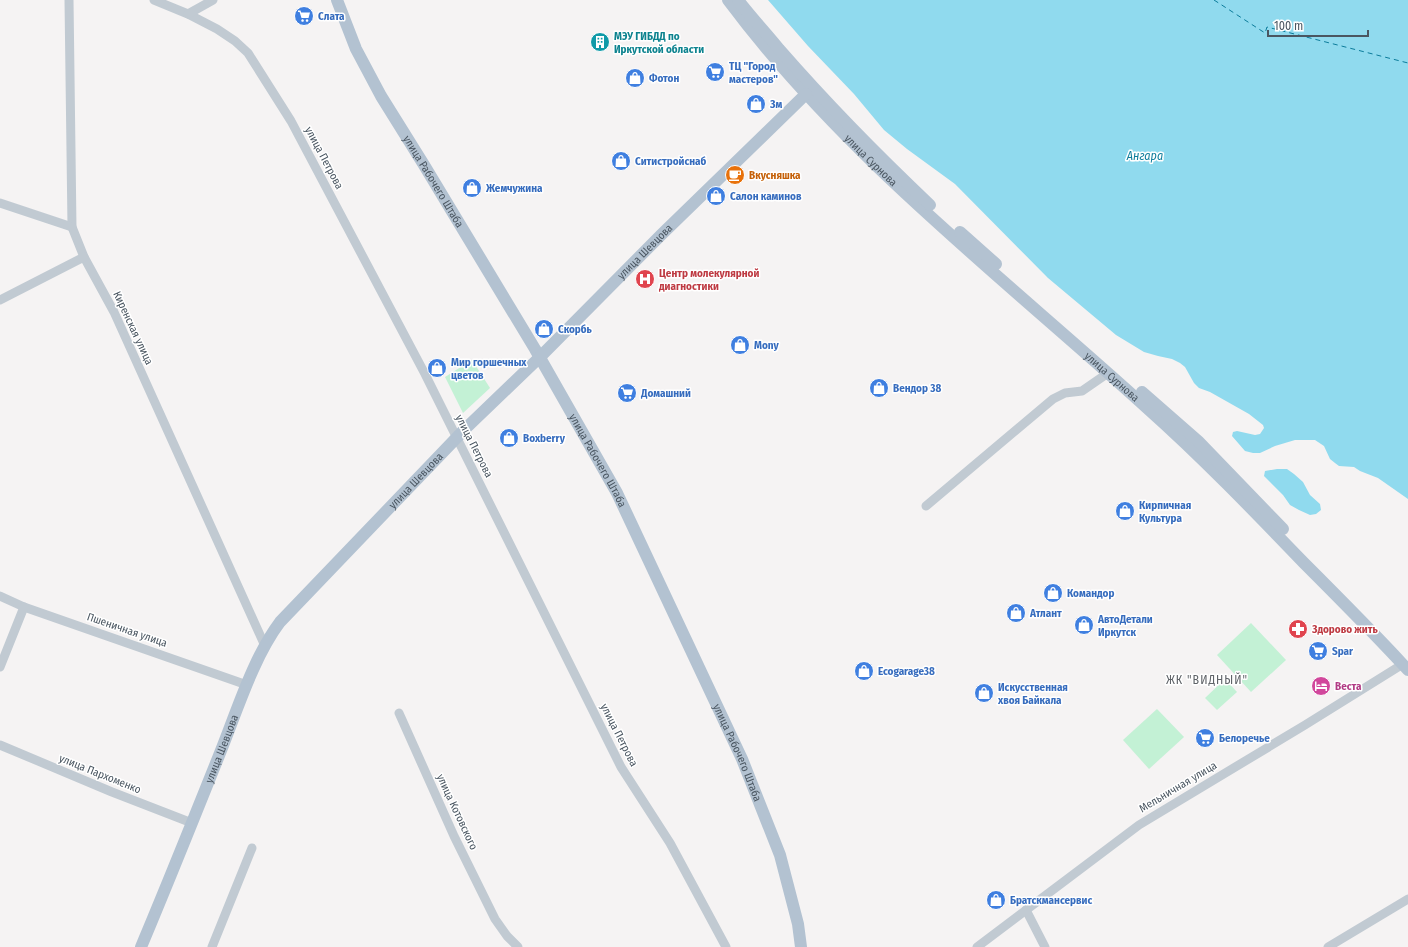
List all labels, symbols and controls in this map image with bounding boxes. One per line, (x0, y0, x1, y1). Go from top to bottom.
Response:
supermarket icon: Слата (293, 5, 315, 27)
place label: Слата (318, 10, 345, 23)
scale bar (1268, 12, 1368, 38)
text: 100 m (1274, 19, 1303, 33)
place label: МЭУ ГИБДД по Иркутской области (614, 30, 704, 56)
building icon: МЭУ ГИБДД по Иркутской области (589, 31, 611, 53)
place label: ТЦ "Город мастеров" (729, 60, 778, 86)
supermarket icon: ТЦ "Город мастеров" (704, 61, 726, 83)
shop icon: Фотон (624, 67, 646, 89)
place label: Фотон (649, 72, 679, 85)
shop icon: Зм (745, 93, 767, 115)
place label: Зм (769, 98, 782, 111)
street label: улица Петрова (302, 125, 346, 191)
street label: улица Сурнова (842, 132, 900, 189)
street label: улица Рабочего Штаба (401, 133, 466, 230)
water label: Ангара (1126, 149, 1163, 163)
shop icon: Ситистройснаб (610, 150, 632, 172)
place label: Ситистройснаб (635, 155, 706, 168)
cafe icon: Вкусняшка (724, 164, 746, 186)
place label: Вкусняшка (749, 169, 801, 182)
shop icon: Жемчужина (461, 177, 483, 199)
place label: Жемчужина (485, 182, 543, 195)
shop icon: Салон каминов (705, 185, 727, 207)
place label: Салон каминов (730, 190, 802, 203)
street label: улица Шевцова (615, 221, 675, 282)
place label: Центр молекулярной диагностики (658, 267, 759, 293)
hospital icon: Центр молекулярной диагностики (634, 268, 656, 290)
street label: Киренская улица (110, 289, 156, 367)
shop icon: Скорбь (533, 318, 555, 340)
place label: Скорбь (558, 323, 593, 336)
shop icon: Mony (729, 334, 751, 356)
place label: Mony (754, 339, 779, 352)
street label: улица Сурнова (1082, 349, 1142, 404)
place label: Мир горшечных цветов (451, 356, 527, 382)
shop icon: Мир горшечных цветов (426, 357, 448, 379)
shop icon: Вендор 38 (868, 377, 890, 399)
supermarket icon: Домашний (616, 382, 638, 404)
place label: Вендор 38 (893, 382, 941, 395)
place label: Домашний (640, 387, 691, 400)
street label: улица Рабочего Штаба (567, 411, 629, 509)
street label: улица Петрова (453, 412, 495, 480)
shop icon: Boxberry (498, 427, 520, 449)
place label: Boxberry (523, 432, 566, 445)
street label: улица Шевцова (386, 450, 445, 511)
place label: Кирпичная Культура (1139, 499, 1191, 525)
shop icon: Кирпичная Культура (1114, 500, 1136, 522)
shop icon: Командор (1042, 582, 1064, 604)
place label: Командор (1067, 587, 1114, 600)
shop icon: Атлант (1005, 602, 1027, 624)
place label: Атлант (1029, 607, 1062, 620)
street label: Пшеничная улица (85, 610, 169, 650)
place label: АвтоДетали Иркутск (1097, 613, 1153, 639)
shop icon: АвтоДетали Иркутск (1073, 614, 1095, 636)
pharmacy icon: Здорово жить (1287, 618, 1309, 640)
place label: Здорово жить (1311, 623, 1378, 636)
supermarket icon: Spar (1307, 640, 1329, 662)
place label: Spar (1332, 645, 1354, 658)
shop icon: Ecogarage38 (853, 660, 875, 682)
place label: Ecogarage38 (878, 665, 935, 678)
district label: ЖК "ВИДНЫЙ" (1166, 672, 1248, 687)
hotel icon: Веста (1310, 675, 1332, 697)
place label: Веста (1335, 680, 1362, 693)
place label: Искусственная хвоя Байкала (997, 681, 1068, 707)
shop icon: Искусственная хвоя Байкала (973, 682, 995, 704)
street label: улица Петрова (598, 701, 640, 769)
street label: улица Рабочего Штаба (711, 702, 765, 803)
street label: улица Шевцова (202, 713, 241, 785)
supermarket icon: Белоречье (1194, 727, 1216, 749)
place label: Белоречье (1219, 732, 1270, 745)
street label: улица Пархоменко (57, 752, 143, 796)
street label: Мельничная улица (1137, 759, 1219, 815)
street label: улица Котовского (434, 772, 480, 852)
shop icon: Братскмансервис (985, 889, 1007, 911)
place label: Братскмансервис (1010, 894, 1093, 907)

